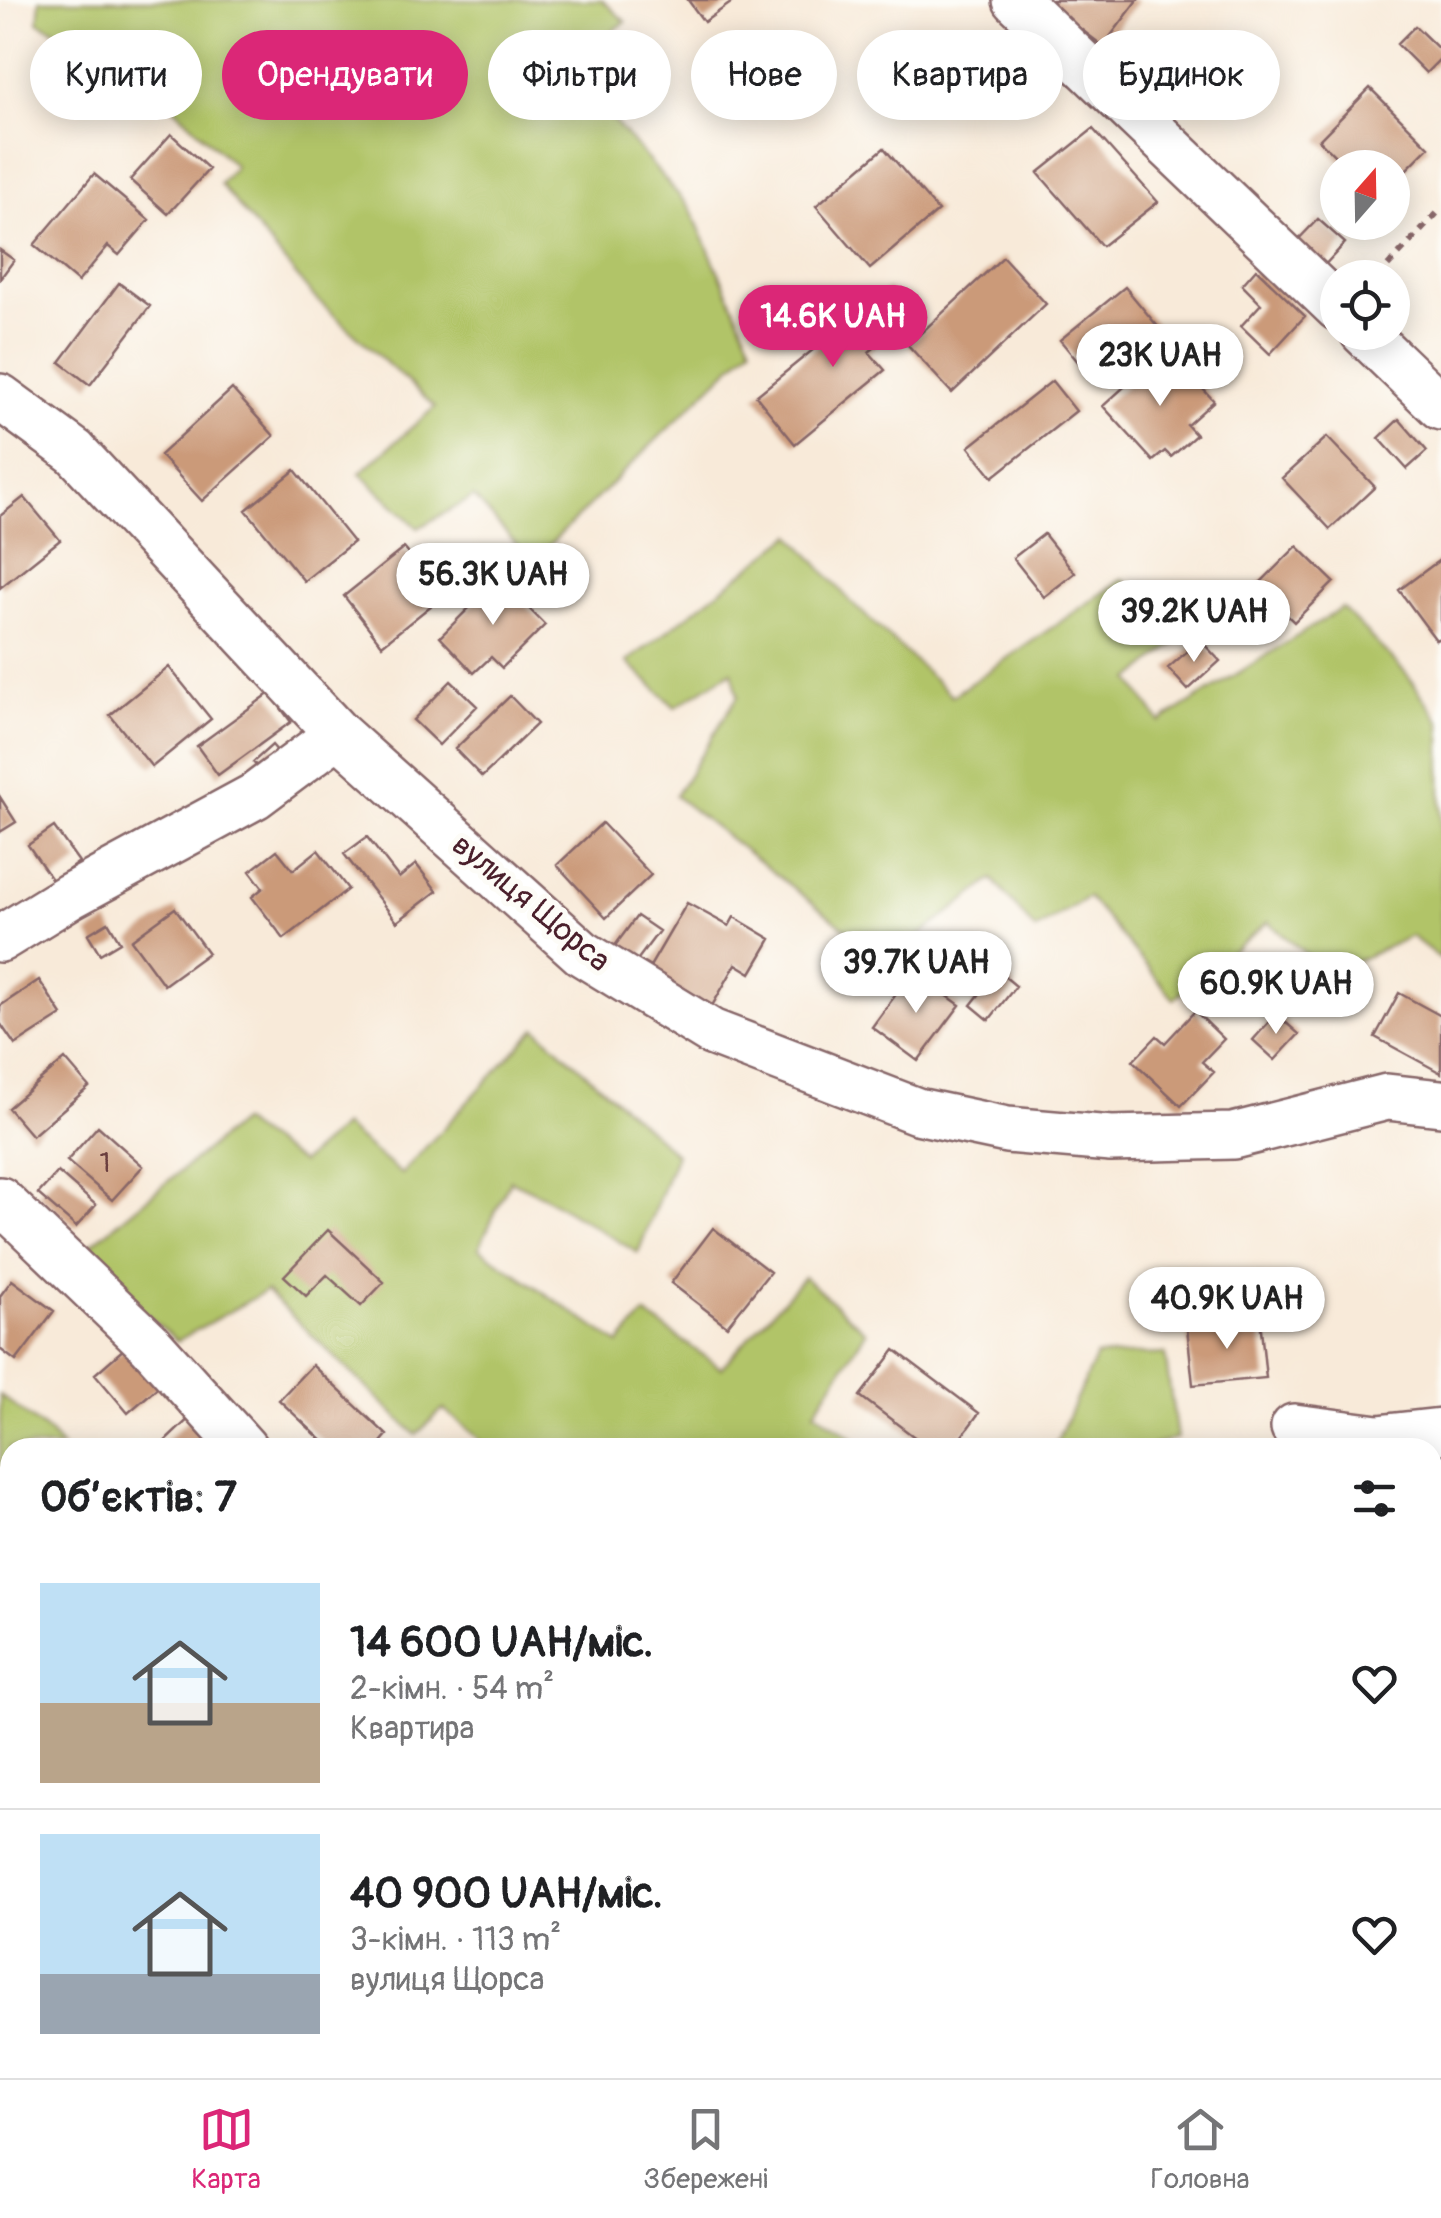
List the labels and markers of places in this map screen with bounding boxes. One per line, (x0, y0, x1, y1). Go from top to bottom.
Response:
pin: 14.6K UAH (719, 285, 947, 370)
pin: 23K UAH (1068, 324, 1252, 409)
pin: 56.3K UAH (379, 543, 607, 628)
pin: 39.2K UAH (1080, 580, 1308, 665)
pin: 39.7K UAH (802, 931, 1030, 1016)
pin: 60.9K UAH (1162, 952, 1390, 1037)
pin: 40.9K UAH (1113, 1267, 1341, 1352)

